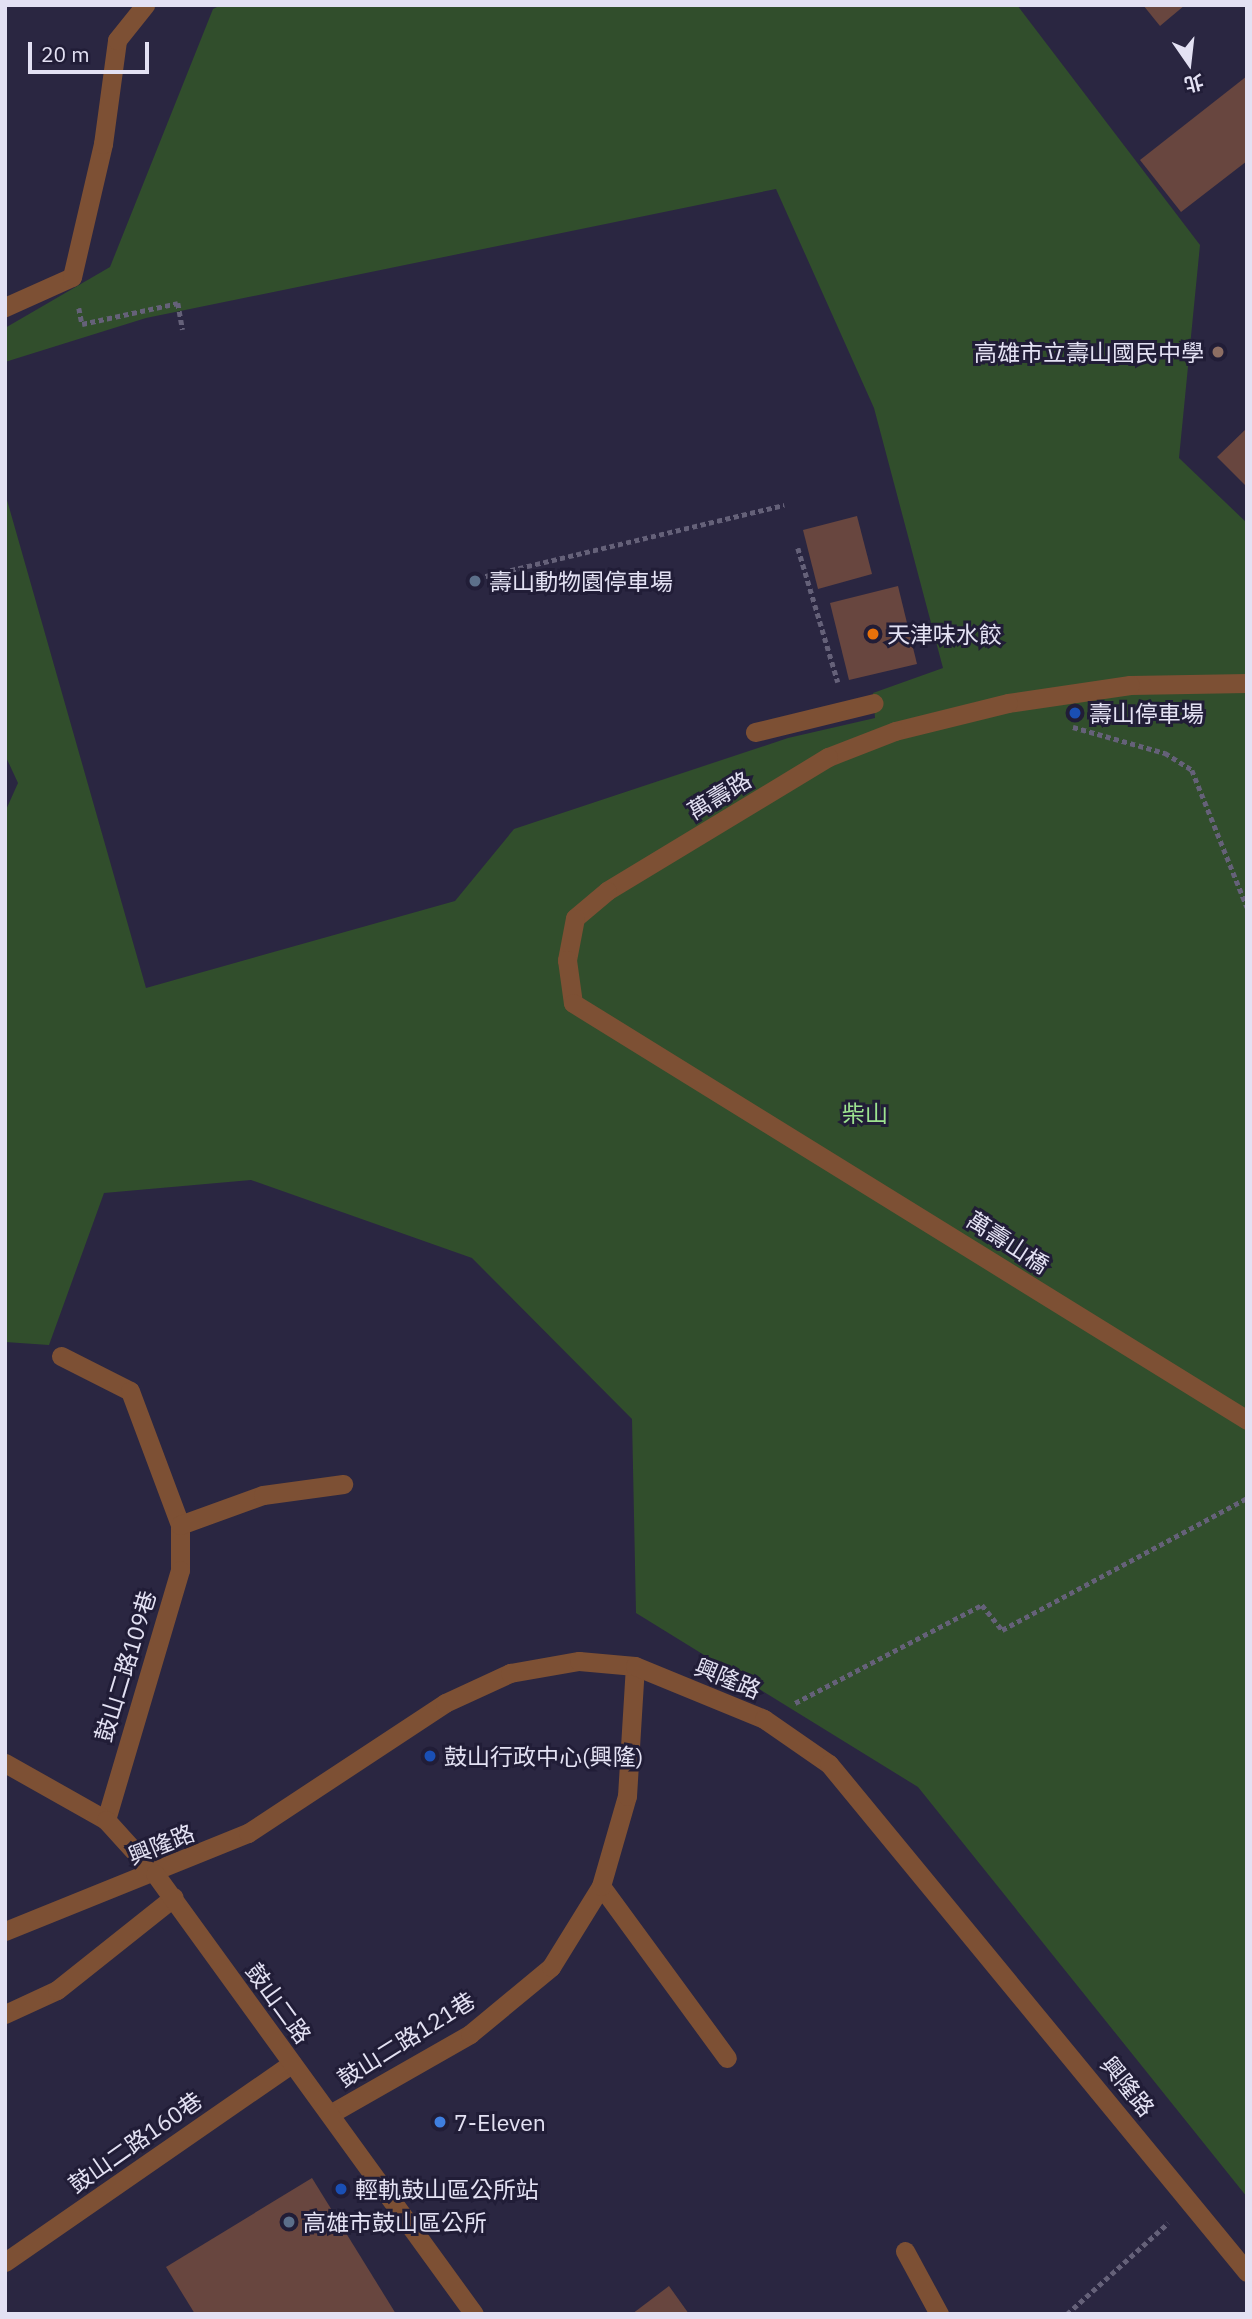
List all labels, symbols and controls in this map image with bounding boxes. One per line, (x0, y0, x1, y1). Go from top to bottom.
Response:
scale bar (32, 28, 152, 72)
north arrow (1154, 28, 1224, 98)
text: 20 m (41, 40, 90, 68)
text: 北 (1182, 69, 1206, 97)
place label: 高雄市立壽山國民中學 (974, 338, 1204, 366)
marker: 高雄市立壽山國民中學 (1210, 344, 1226, 360)
place label: 壽山動物園停車場 (489, 567, 673, 595)
marker: 壽山動物園停車場 (467, 573, 483, 589)
place label: 天津味水餃 (887, 620, 1002, 648)
marker: 天津味水餃 (865, 626, 881, 642)
place label: 壽山停車場 (1089, 699, 1204, 727)
marker: 壽山停車場 (1067, 705, 1083, 721)
street label: 萬壽路 (682, 765, 756, 825)
park label: 柴山 (842, 1099, 888, 1127)
street label: 萬壽山橋 (962, 1205, 1054, 1279)
street label: 鼓山二路109巷 (89, 1587, 161, 1745)
street label: 興隆路 (691, 1652, 765, 1704)
place label: 鼓山行政中心(興隆) (444, 1742, 643, 1770)
marker: 鼓山行政中心(興隆) (422, 1748, 438, 1764)
street label: 興隆路 (124, 1818, 198, 1870)
street label: 鼓山二路 (241, 1958, 317, 2048)
street label: 鼓山二路121巷 (332, 1986, 480, 2092)
street label: 興隆路 (1096, 2051, 1160, 2121)
street label: 鼓山二路160巷 (63, 2086, 207, 2198)
place label: 7-Eleven (454, 2108, 546, 2136)
marker: 7-Eleven (432, 2114, 448, 2130)
place label: 輕軌鼓山區公所站 (355, 2175, 539, 2203)
marker: 輕軌鼓山區公所站 (333, 2181, 349, 2197)
place label: 高雄市鼓山區公所 (303, 2208, 487, 2236)
marker: 高雄市鼓山區公所 (281, 2214, 297, 2230)

